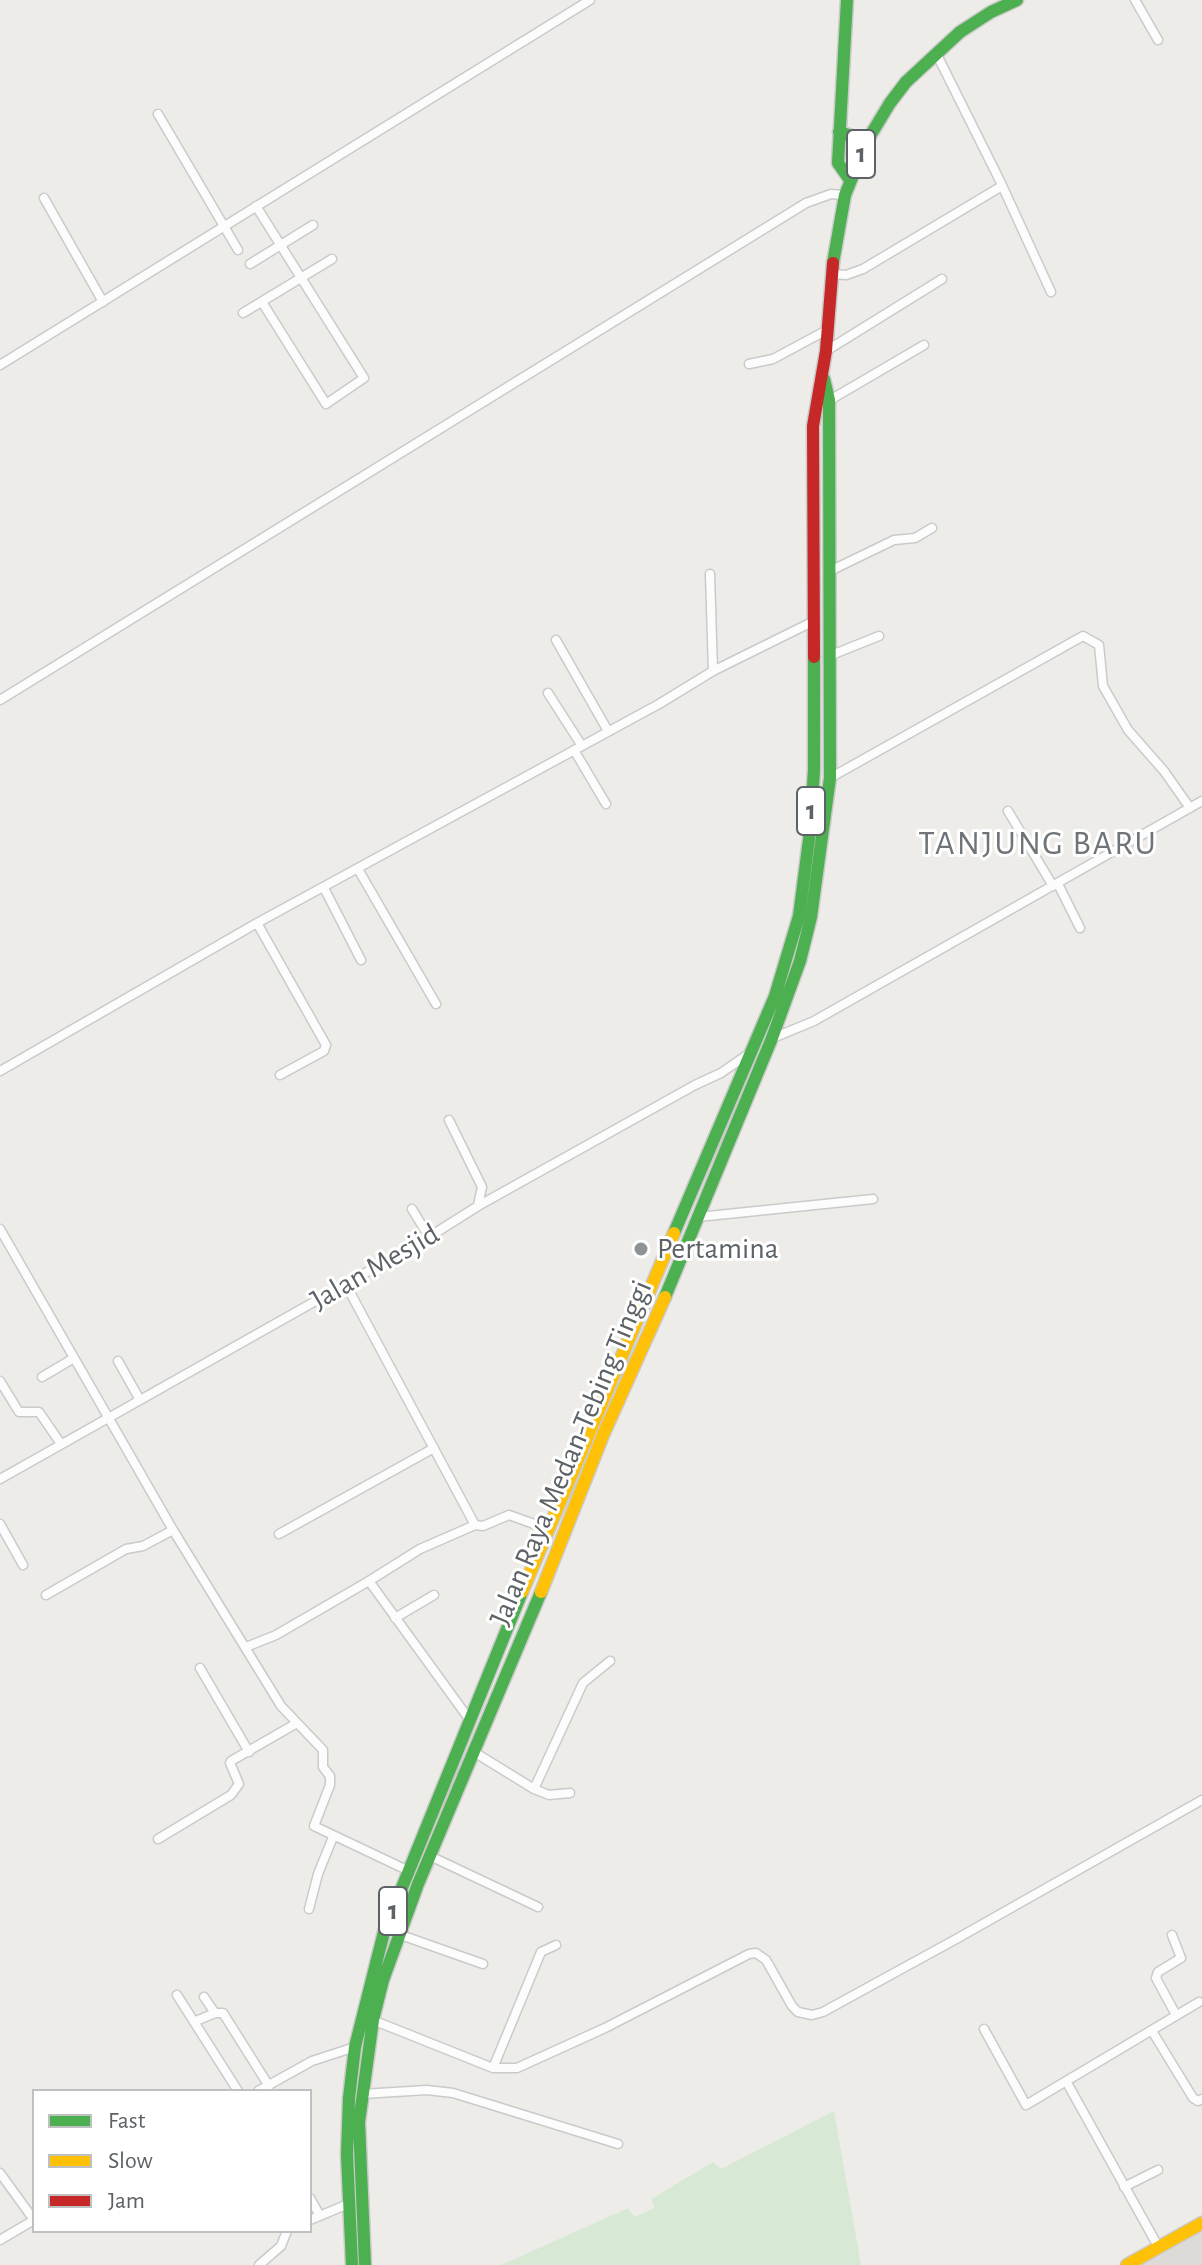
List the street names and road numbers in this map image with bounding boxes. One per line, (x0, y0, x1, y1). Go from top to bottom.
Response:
road number: 1 (847, 130, 875, 178)
road number: 1 (797, 787, 825, 835)
street label: Jalan Mesjid (304, 1216, 446, 1318)
street label: Jalan Raya Medan-Tebing Tinggi (482, 1275, 660, 1631)
road number: 1 (379, 1887, 407, 1935)

